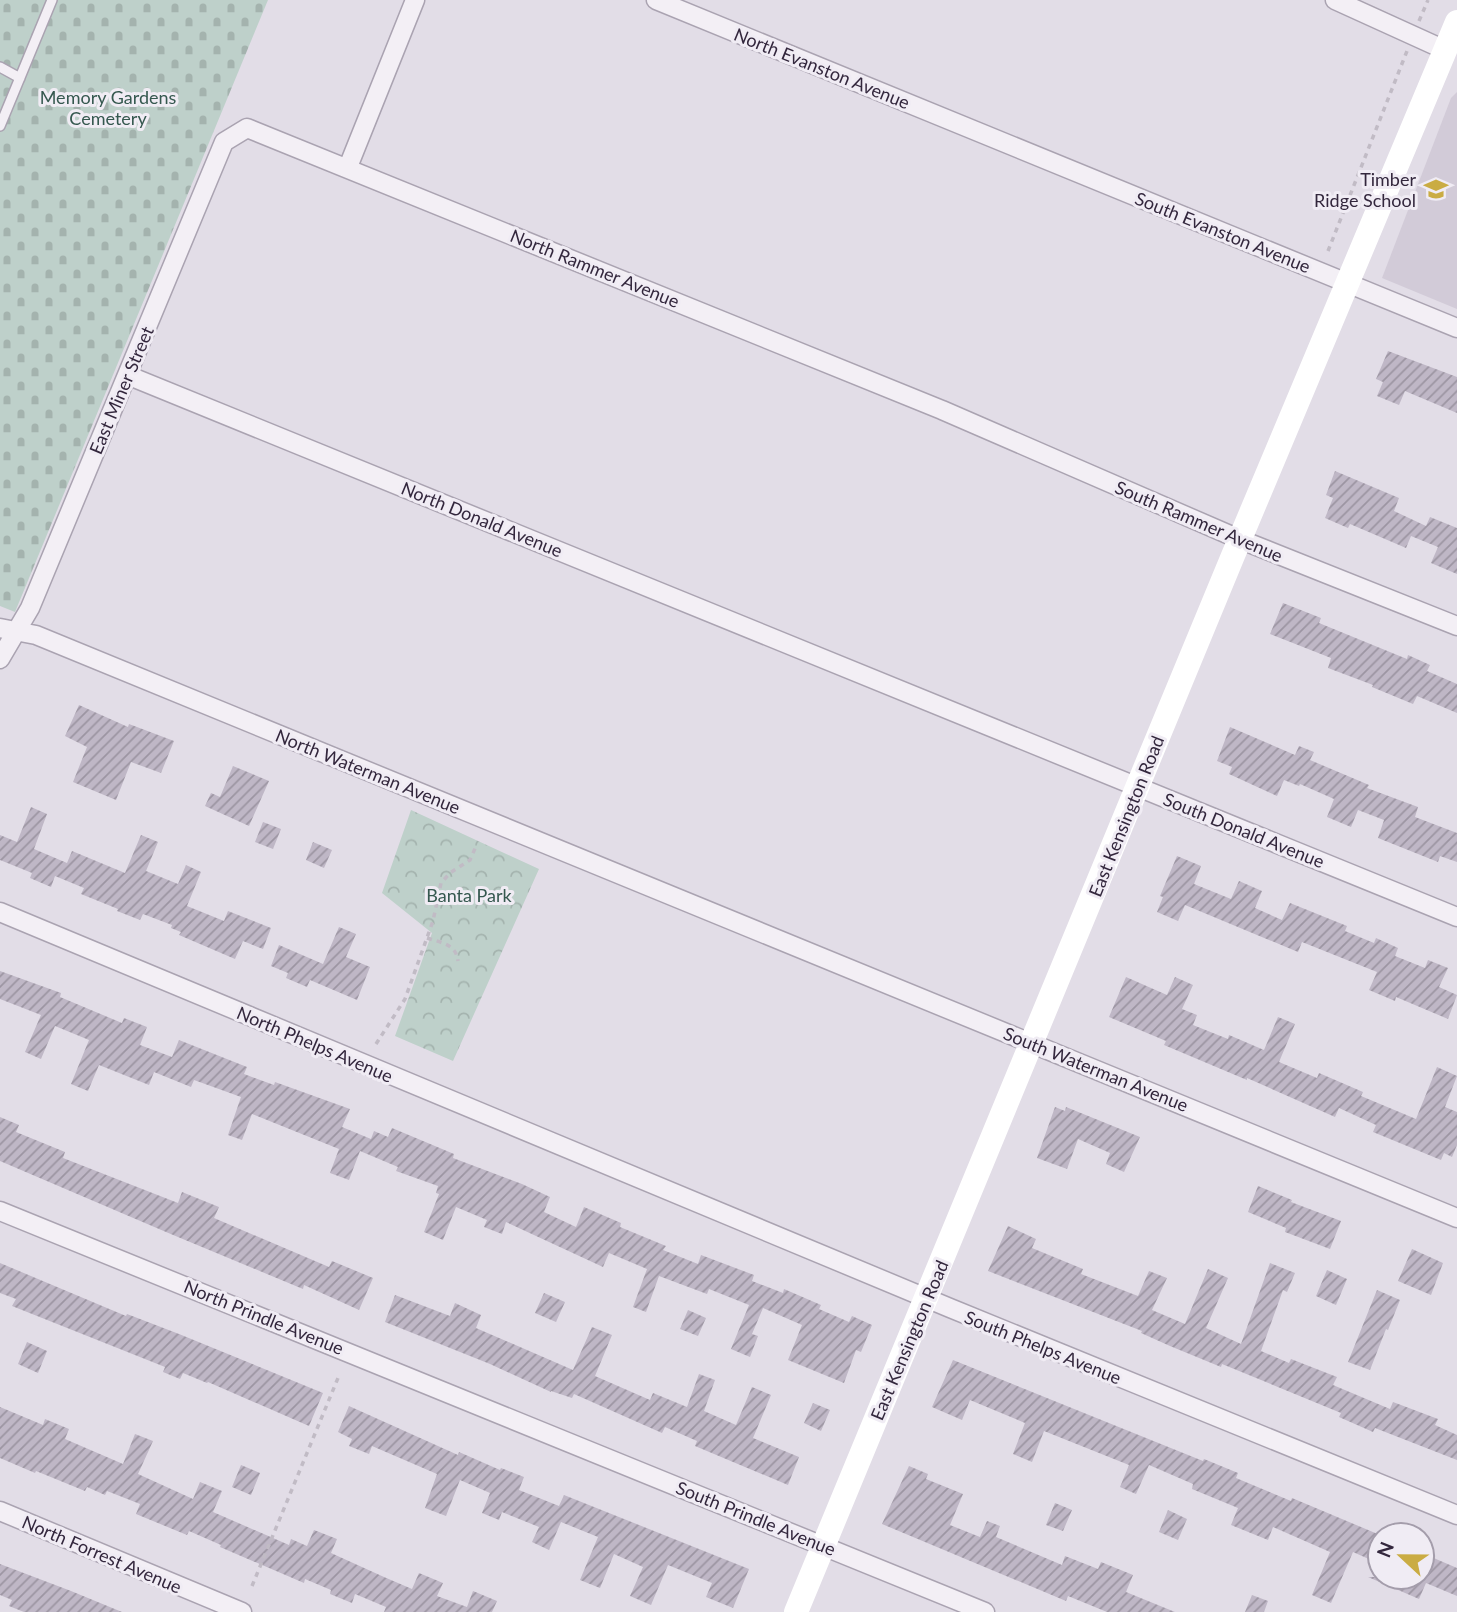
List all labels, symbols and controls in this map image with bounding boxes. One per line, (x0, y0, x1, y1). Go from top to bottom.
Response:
street label: North Evanston Avenue (731, 23, 913, 113)
park label: Memory Gardens Cemetery (40, 86, 177, 129)
place label: Timber Ridge School (1314, 168, 1416, 211)
school or university icon: Timber Ridge School (1422, 175, 1450, 203)
street label: South Evanston Avenue (1132, 187, 1314, 277)
street label: North Rammer Avenue (507, 224, 683, 312)
street label: East Miner Street (84, 322, 158, 457)
street label: South Rammer Avenue (1112, 476, 1286, 566)
street label: North Donald Avenue (398, 477, 566, 561)
street label: North Waterman Avenue (272, 724, 464, 818)
street label: East Kensington Road (1084, 732, 1168, 900)
street label: South Donald Avenue (1160, 788, 1328, 872)
park label: Banta Park (426, 884, 513, 906)
street label: North Phelps Avenue (234, 1001, 396, 1087)
street label: South Waterman Avenue (1000, 1022, 1192, 1116)
street label: East Kensington Road (865, 1257, 953, 1423)
street label: North Prindle Avenue (181, 1275, 347, 1359)
street label: South Phelps Avenue (961, 1306, 1125, 1388)
street label: South Prindle Avenue (673, 1476, 839, 1560)
street label: North Forrest Avenue (19, 1510, 185, 1598)
north arrow (1366, 1521, 1436, 1591)
text: N (1371, 1538, 1398, 1561)

